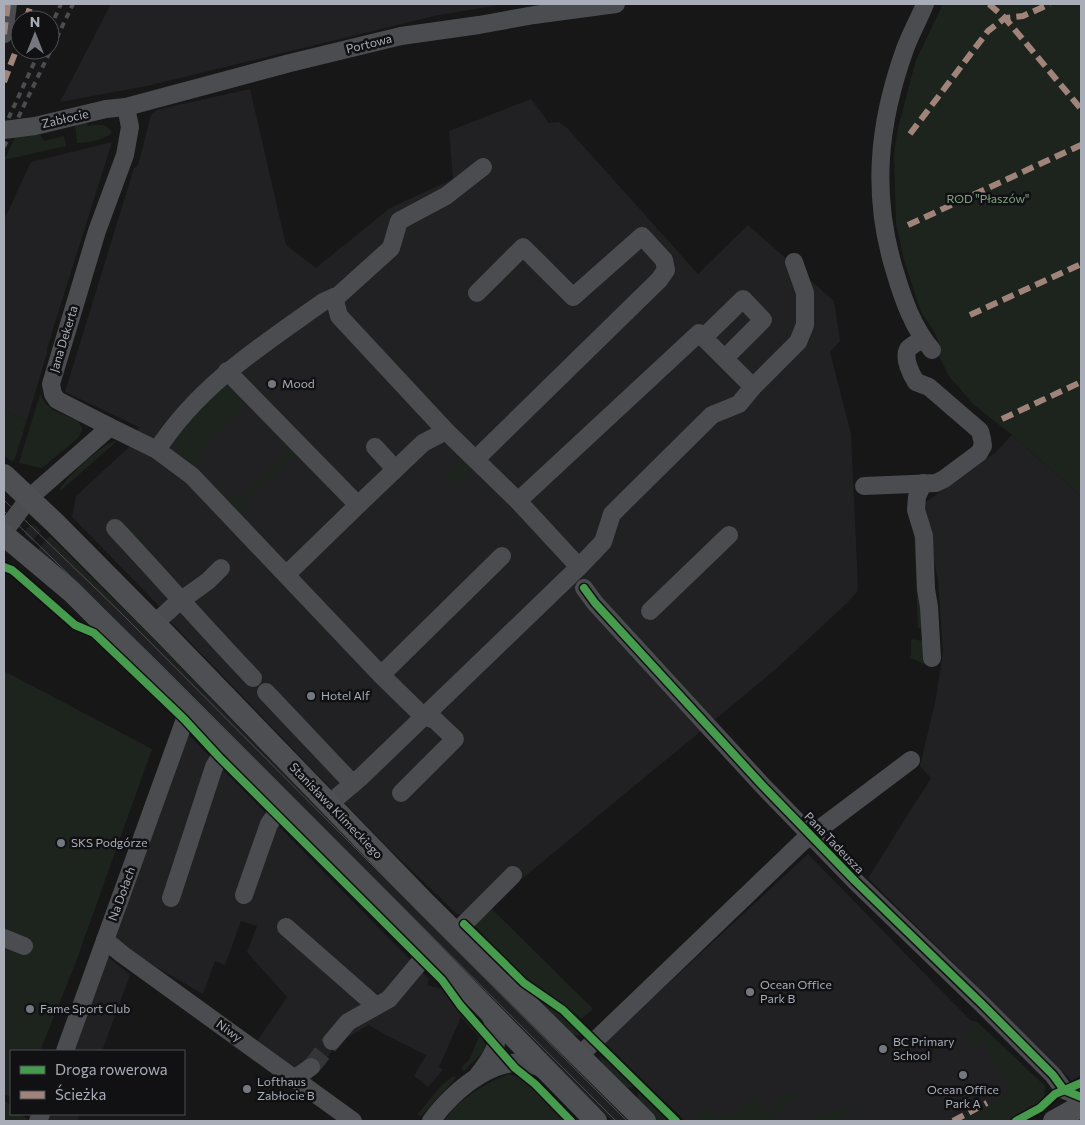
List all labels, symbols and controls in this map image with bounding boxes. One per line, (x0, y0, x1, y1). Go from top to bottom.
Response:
north arrow (10, 10, 60, 60)
text: N (30, 13, 40, 30)
street label: Portowa (344, 31, 393, 55)
street label: Zabłocie (40, 106, 90, 130)
park label: ROD "Płaszów" (946, 191, 1030, 205)
street label: Jana Dekerta (46, 304, 81, 374)
place label: Mood (282, 376, 315, 390)
marker: Mood (266, 378, 278, 390)
place label: Hotel Alf (321, 688, 370, 702)
marker: Hotel Alf (305, 690, 317, 702)
street label: Stanisława Klimeckiego (287, 759, 386, 861)
street label: Pana Tadeusza (802, 809, 867, 876)
place label: SKS Podgórze (71, 835, 147, 849)
marker: SKS Podgórze (55, 837, 67, 849)
street label: Na Dołach (105, 865, 137, 923)
place label: Ocean Office Park B (760, 977, 832, 1005)
marker: Ocean Office Park B (744, 986, 756, 998)
place label: Fame Sport Club (40, 1001, 130, 1015)
marker: Fame Sport Club (24, 1003, 36, 1015)
street label: Niwy (214, 1016, 245, 1044)
place label: BC Primary School (893, 1034, 954, 1062)
marker: BC Primary School (877, 1043, 889, 1055)
legend (10, 1050, 185, 1115)
text: Droga rowerowa (55, 1060, 168, 1078)
marker: Ocean Office Park A (957, 1069, 969, 1081)
place label: Lofthaus Zabłocie B (257, 1074, 315, 1102)
place label: Ocean Office Park A (927, 1082, 999, 1110)
marker: Lofthaus Zabłocie B (241, 1083, 253, 1095)
text: Ścieżka (55, 1084, 106, 1103)

